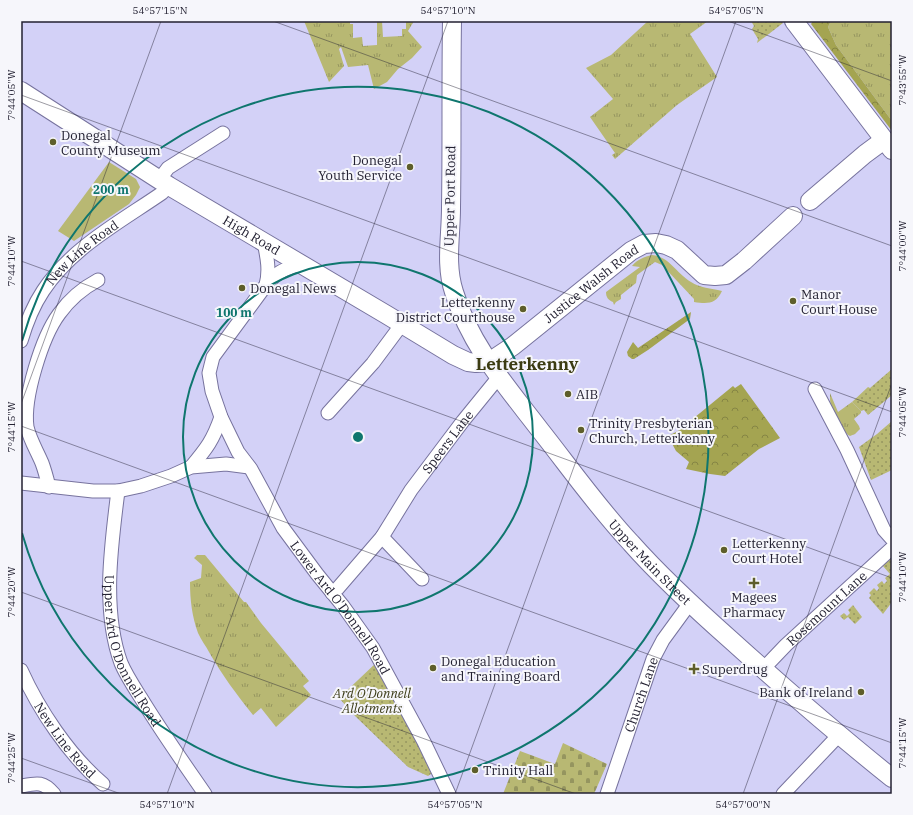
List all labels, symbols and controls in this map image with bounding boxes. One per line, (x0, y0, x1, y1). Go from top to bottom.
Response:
text: 54°57'15"N (133, 4, 188, 17)
text: 54°57'10"N (421, 4, 476, 17)
text: 54°57'05"N (709, 4, 764, 17)
text: 7°43'55"W (896, 54, 909, 106)
text: 7°44'05"W (5, 69, 18, 121)
place label: Donegal County Museum (61, 127, 161, 159)
marker: Donegal County Museum (48, 137, 58, 147)
street label: Upper Port Road (441, 145, 459, 247)
place label: Donegal Youth Service (318, 152, 402, 184)
marker: Donegal Youth Service (405, 162, 415, 172)
text: 200 m (93, 182, 129, 197)
street label: High Road (220, 211, 284, 259)
street label: New Line Road (42, 216, 122, 288)
text: 7°44'00"W (896, 220, 909, 272)
text: 7°44'10"W (5, 235, 18, 287)
street label: Justice Walsh Road (540, 240, 641, 326)
place label: Donegal News (250, 280, 336, 297)
marker: Donegal News (237, 283, 247, 293)
place label: Manor Court House (801, 286, 877, 318)
place label: Letterkenny District Courthouse (396, 294, 515, 326)
marker: Manor Court House (788, 296, 798, 306)
marker: Letterkenny District Courthouse (518, 304, 528, 314)
text: 100 m (216, 305, 252, 320)
district label: Letterkenny (476, 353, 579, 375)
place label: AIB (576, 386, 598, 403)
text: 7°44'05"W (896, 386, 909, 438)
marker: AIB (563, 389, 573, 399)
text: 7°44'15"W (5, 401, 18, 453)
street label: Speers Lane (418, 407, 477, 477)
place label: Trinity Presbyterian Church, Letterkenny (589, 415, 715, 447)
marker: Trinity Presbyterian Church, Letterkenny (576, 425, 586, 435)
centre of rings (351, 430, 365, 444)
street label: Upper Main Street (605, 516, 695, 608)
place label: Letterkenny Court Hotel (732, 535, 806, 567)
street label: Lower Ard O'Donnell Road (287, 537, 394, 677)
marker: Letterkenny Court Hotel (719, 545, 729, 555)
text: 7°44'10"W (896, 551, 909, 603)
text: 7°44'20"W (5, 566, 18, 618)
street label: Rosemount Lane (783, 567, 870, 649)
street label: Upper Ard O'Donnell Road (101, 575, 165, 730)
marker: Magees Pharmacy (749, 578, 759, 588)
place label: Magees Pharmacy (723, 589, 785, 621)
place label: Donegal Education and Training Board (441, 653, 560, 685)
street label: Church Lane (620, 655, 662, 734)
place label: Superdrug (702, 661, 768, 678)
marker: Donegal Education and Training Board (428, 663, 438, 673)
marker: Superdrug (689, 664, 699, 674)
place label: Bank of Ireland (759, 684, 853, 701)
park label: Ard O'Donnell Allotments (332, 685, 411, 717)
marker: Bank of Ireland (856, 687, 866, 697)
street label: New Line Road (31, 699, 100, 782)
text: 7°44'15"W (896, 717, 909, 769)
text: 7°44'25"W (5, 732, 18, 784)
place label: Trinity Hall (483, 762, 553, 779)
marker: Trinity Hall (470, 765, 480, 775)
text: 54°57'10"N (140, 798, 195, 811)
text: 54°57'05"N (428, 798, 483, 811)
text: 54°57'00"N (716, 798, 771, 811)

